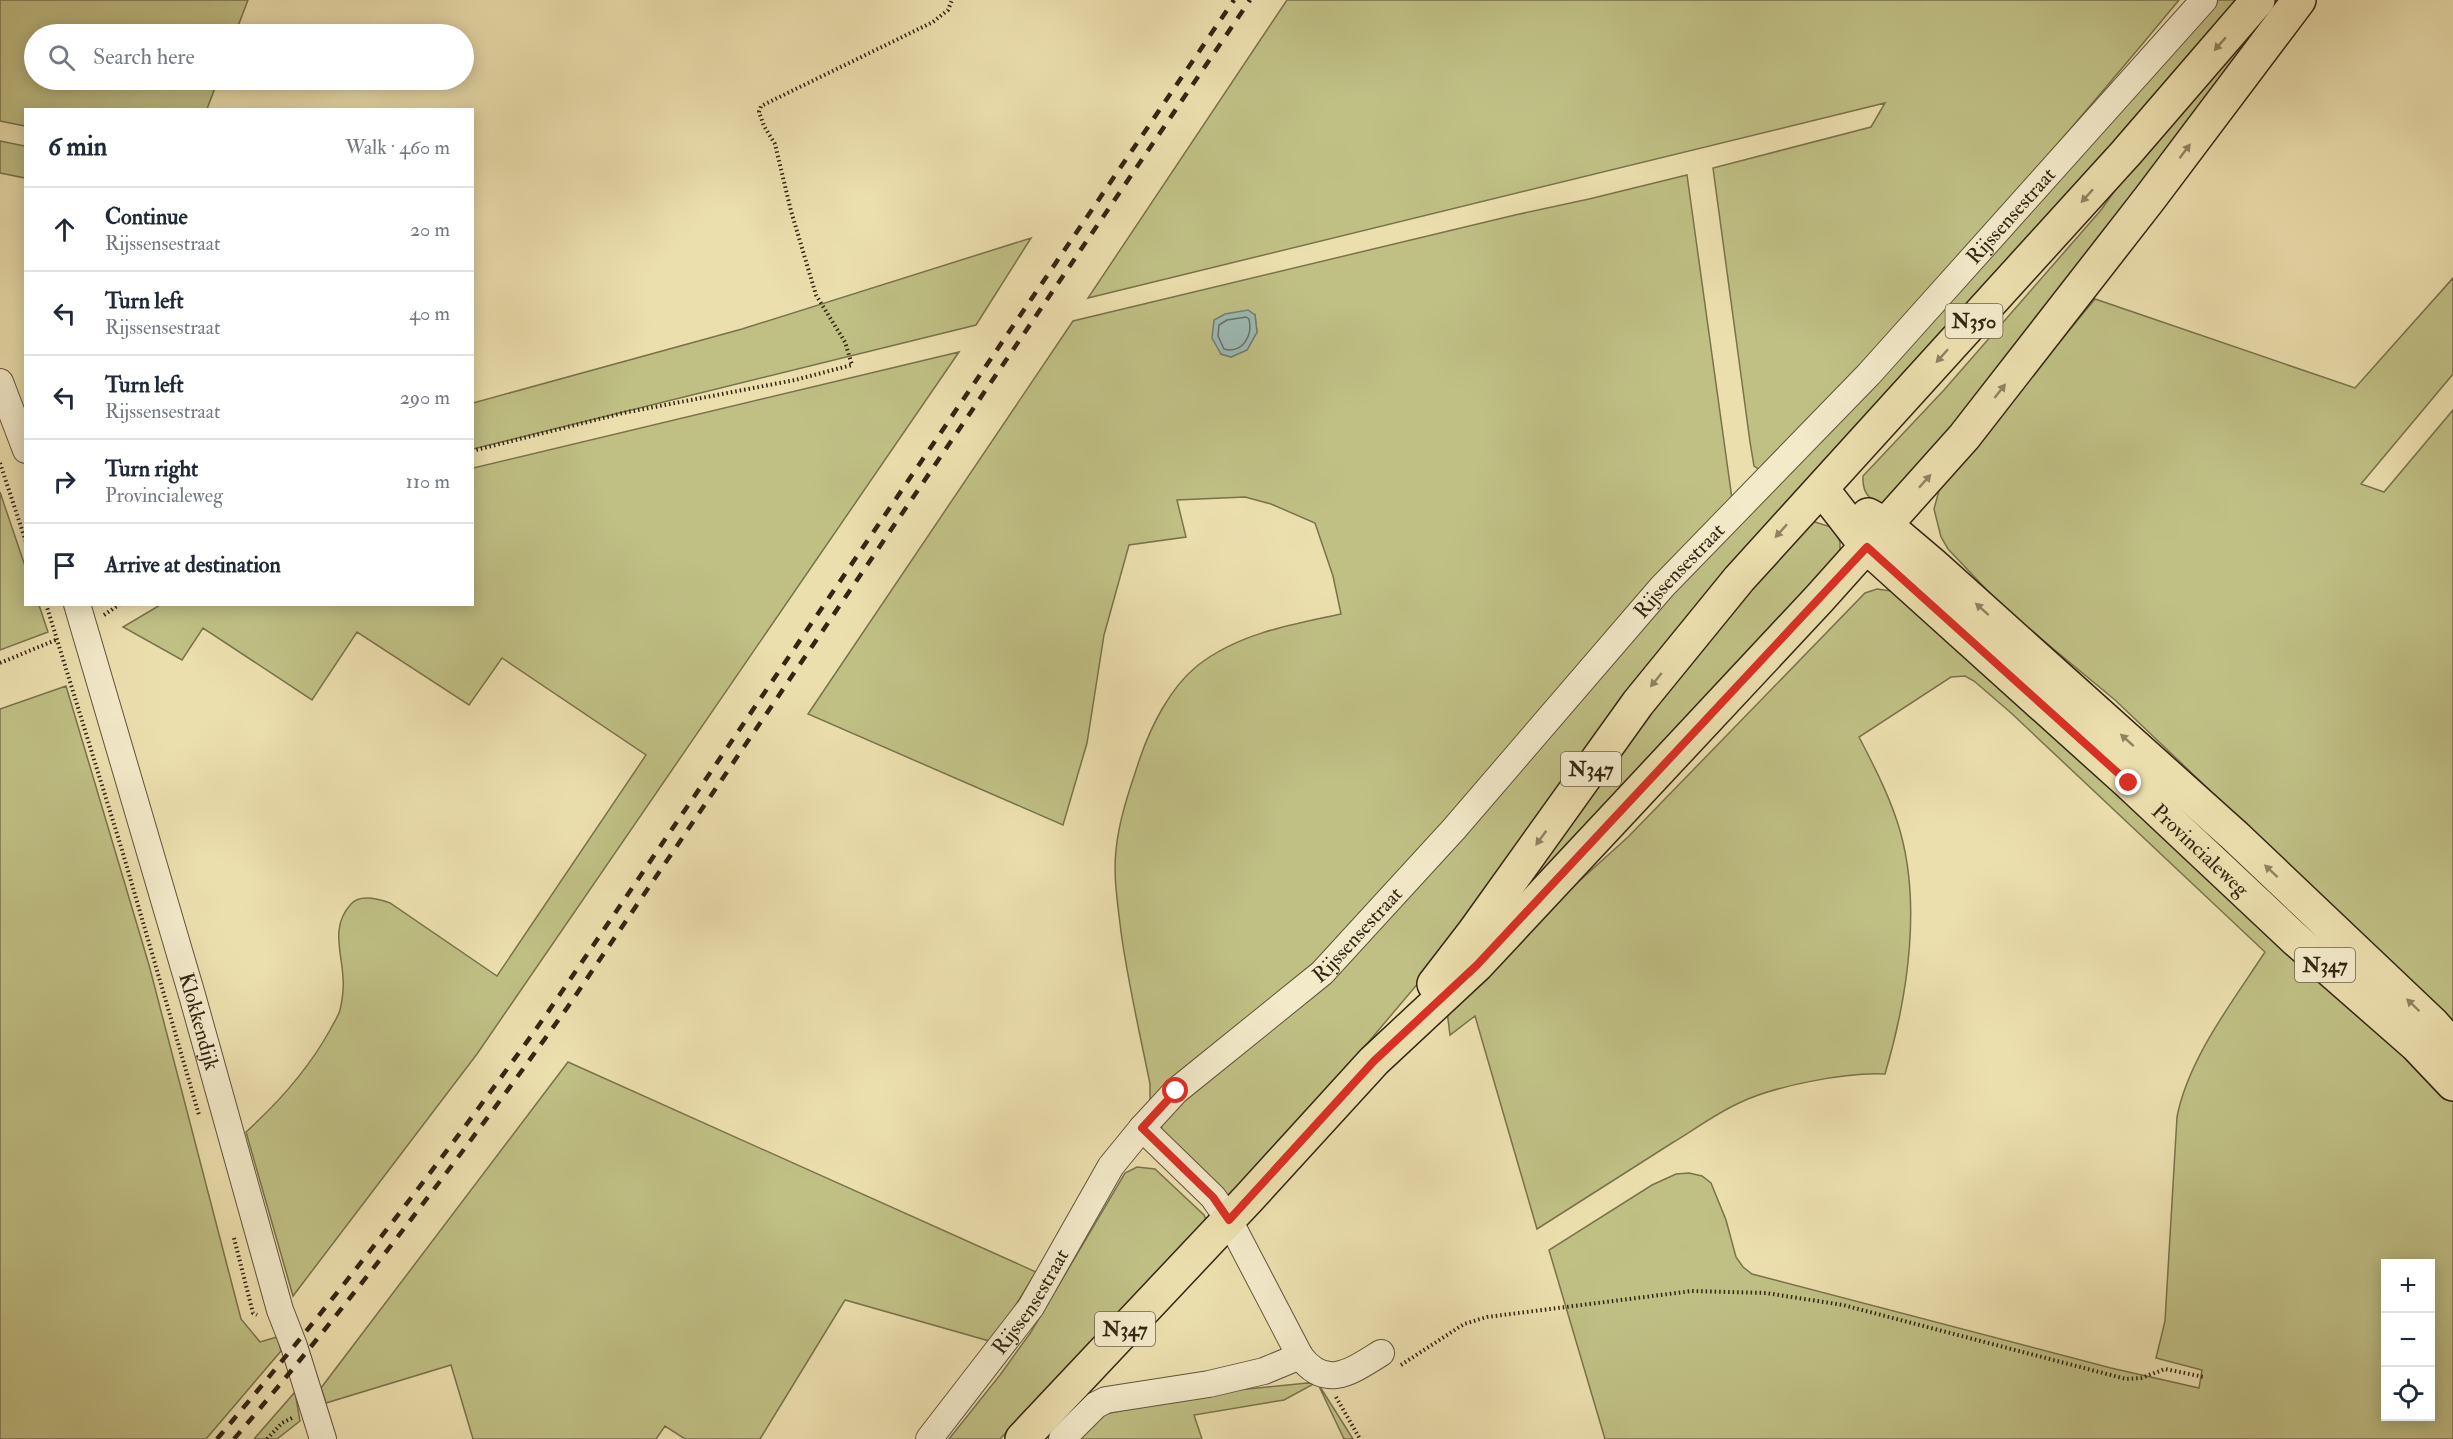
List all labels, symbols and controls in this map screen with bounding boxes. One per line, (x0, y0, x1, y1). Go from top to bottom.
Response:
search box (24, 24, 474, 90)
one-way arrow (2214, 36, 2227, 51)
icon: search (45, 41, 78, 74)
text: Search here (93, 43, 195, 71)
text: 6 min (48, 131, 107, 163)
text: Walk · 460 m (345, 135, 450, 160)
one-way arrow (2179, 144, 2191, 160)
street label: Rijssensestraat (1961, 162, 2062, 270)
one-way arrow (2081, 188, 2094, 203)
text: Continue (105, 203, 188, 231)
icon: ahead (48, 213, 81, 246)
text: 20 m (410, 217, 450, 242)
text: Rijssensestraat (105, 231, 221, 256)
text: Turn left (105, 287, 184, 315)
icon: left (48, 297, 81, 330)
text: 40 m (409, 301, 450, 326)
road number: N350 (1946, 304, 2002, 338)
text: Rijssensestraat (105, 315, 221, 340)
one-way arrow (1935, 349, 1949, 364)
text: Turn left (105, 371, 184, 399)
icon: left (48, 381, 81, 414)
one-way arrow (1994, 383, 2007, 399)
text: 290 m (400, 385, 450, 410)
text: Rijssensestraat (105, 399, 221, 424)
text: Turn right (105, 455, 198, 483)
icon: right (48, 465, 81, 498)
text: 110 m (406, 469, 450, 494)
one-way arrow (1918, 474, 1931, 489)
text: Provincialeweg (105, 483, 223, 508)
street label: Rijssensestraat (1628, 517, 1731, 624)
one-way arrow (1775, 523, 1788, 538)
icon: arrive (48, 549, 81, 582)
text: Arrive at destination (105, 551, 281, 579)
one-way arrow (1975, 603, 1990, 616)
one-way arrow (1651, 673, 1663, 688)
one-way arrow (2120, 734, 2135, 747)
road number: N347 (1561, 752, 1621, 786)
route end (2115, 769, 2141, 795)
street label: Provincialeweg (2146, 798, 2255, 903)
one-way arrow (1536, 830, 1548, 846)
one-way arrow (2265, 864, 2279, 878)
street label: Rijssensestraat (1307, 881, 1409, 989)
road number: N347 (2295, 948, 2355, 982)
street label: Klokkendijk (172, 970, 225, 1073)
one-way arrow (2405, 998, 2420, 1012)
route start (1162, 1077, 1188, 1103)
street label: Rijssensestraat (986, 1244, 1075, 1360)
map controls (2381, 1259, 2435, 1421)
button: + (2381, 1259, 2435, 1313)
road number: N347 (1095, 1312, 1155, 1346)
button: − (2381, 1313, 2435, 1367)
button: locate (2381, 1367, 2435, 1421)

